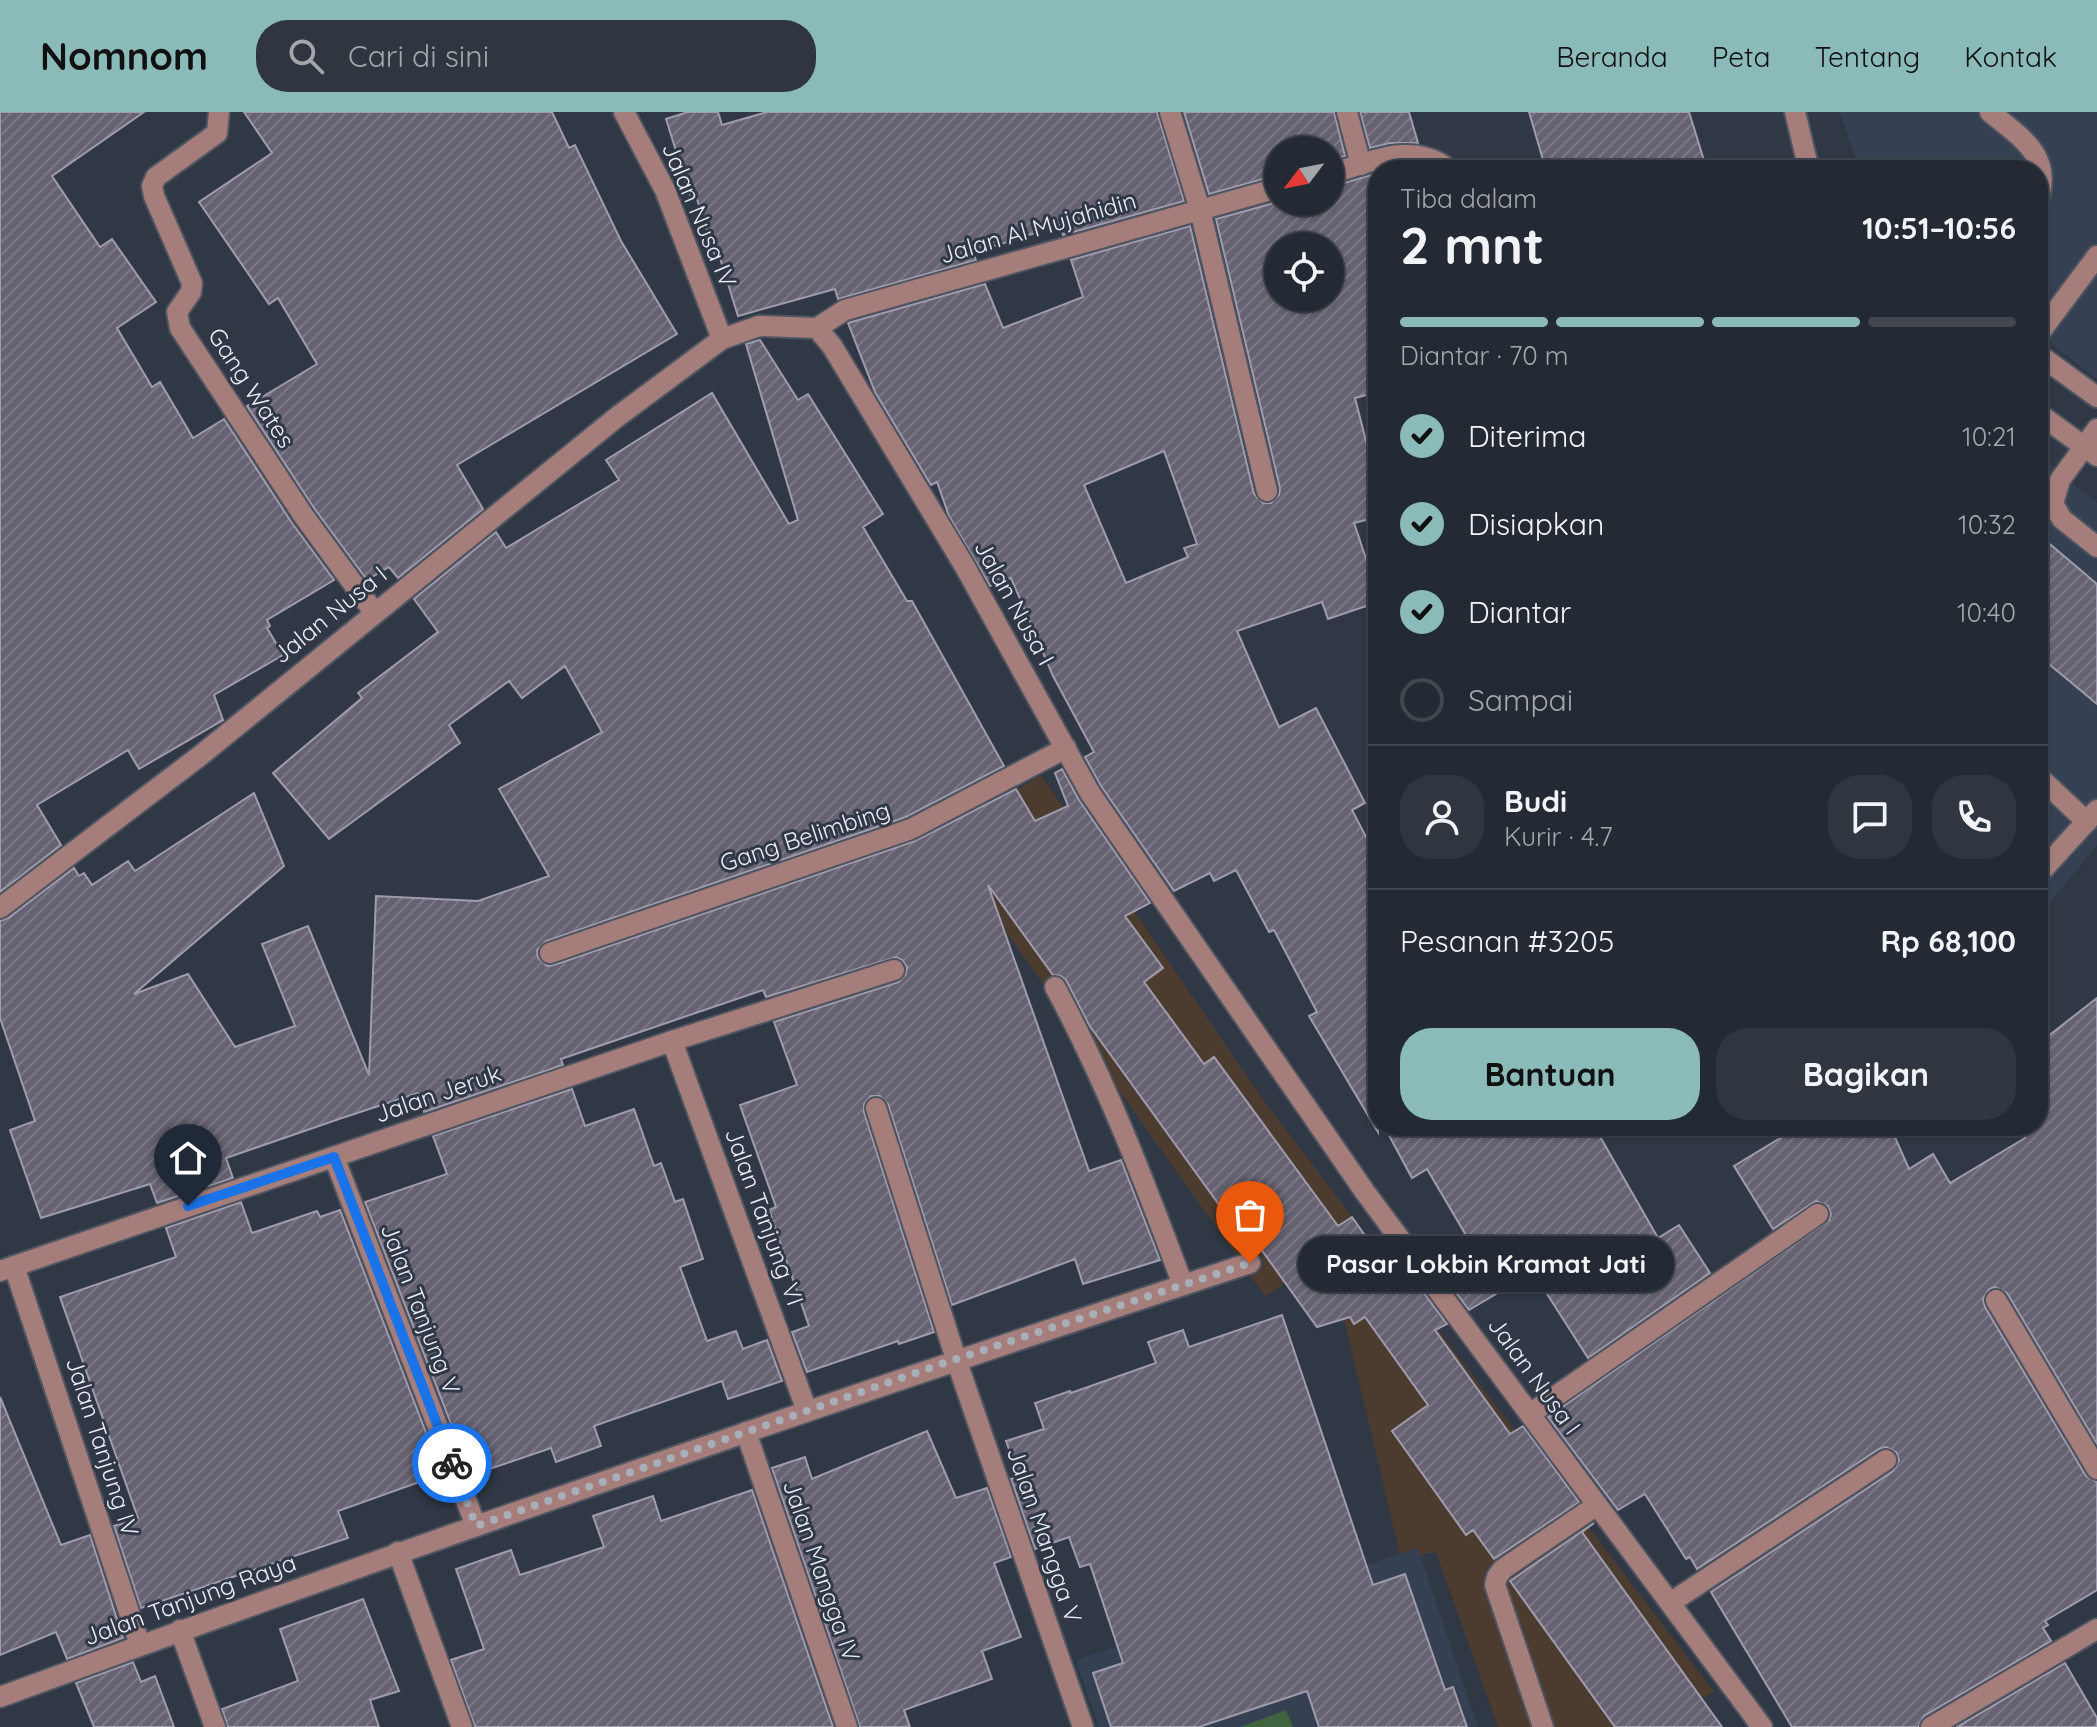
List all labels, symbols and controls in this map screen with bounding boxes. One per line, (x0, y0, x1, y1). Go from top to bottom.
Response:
search box (256, 20, 816, 92)
text: Nomnom (40, 32, 208, 80)
icon: search (284, 34, 328, 78)
text: Cari di sini (348, 37, 489, 75)
text: Beranda (1556, 39, 1668, 74)
text: Peta (1712, 39, 1770, 74)
text: Tentang (1814, 39, 1920, 74)
text: Kontak (1964, 39, 2057, 74)
north arrow (1264, 136, 1344, 216)
map controls (1264, 136, 1344, 312)
street label: Jalan Nusa IV (656, 138, 744, 292)
text: Tiba dalam (1400, 182, 1537, 215)
street label: Jalan Al Mujahidin (936, 185, 1140, 269)
text: 10:51–10:56 (1862, 209, 2016, 247)
text: 2 mnt (1400, 212, 1544, 277)
button: locate (1264, 232, 1344, 312)
street label: Gang Wates (202, 322, 302, 453)
text: Diantar · 70 m (1400, 339, 1569, 372)
icon: check (1400, 414, 1444, 458)
text: Diterima (1468, 417, 1586, 455)
text: 10:21 (1962, 420, 2016, 453)
icon: check (1400, 502, 1444, 546)
text: Disiapkan (1468, 505, 1604, 543)
text: 10:32 (1958, 508, 2016, 541)
street label: Jalan Nusa I (968, 535, 1062, 670)
street label: Jalan Nusa I (266, 559, 393, 669)
icon: check (1400, 590, 1444, 634)
text: Diantar (1468, 593, 1571, 631)
text: 10:40 (1957, 596, 2016, 629)
text: Sampai (1468, 681, 1573, 719)
button: person (1400, 775, 1484, 859)
button: chat (1828, 775, 1912, 859)
button: phone (1932, 775, 2016, 859)
text: Budi (1504, 782, 1567, 820)
street label: Gang Belimbing (716, 794, 894, 878)
text: Kurir · 4.7 (1504, 820, 1613, 853)
text: Pesanan #3205 (1400, 922, 1614, 960)
text: Rp 68,100 (1880, 922, 2016, 960)
button: Bantuan (1400, 1028, 1700, 1120)
button: Bagikan (1716, 1028, 2016, 1120)
street label: Jalan Jeruk (370, 1057, 505, 1129)
pin (154, 1124, 222, 1206)
street label: Jalan Tanjung VI (719, 1124, 811, 1310)
icon: home (166, 1136, 210, 1180)
pin (1216, 1181, 1284, 1263)
icon: bag (1228, 1193, 1272, 1237)
street label: Jalan Tanjung V (375, 1219, 467, 1398)
callout: Pasar Lokbin Kramat Jati (1298, 1235, 1674, 1291)
text: Pasar Lokbin Kramat Jati (1326, 1247, 1646, 1280)
street label: Jalan Nusa I (1482, 1311, 1588, 1440)
street label: Jalan Tanjung IV (60, 1353, 146, 1540)
courier (412, 1423, 492, 1503)
icon: bike (430, 1441, 474, 1485)
street label: Jalan Mangga V (1001, 1443, 1089, 1627)
street label: Jalan Mangga IV (777, 1476, 867, 1665)
street label: Jalan Tanjung Raya (79, 1547, 300, 1651)

